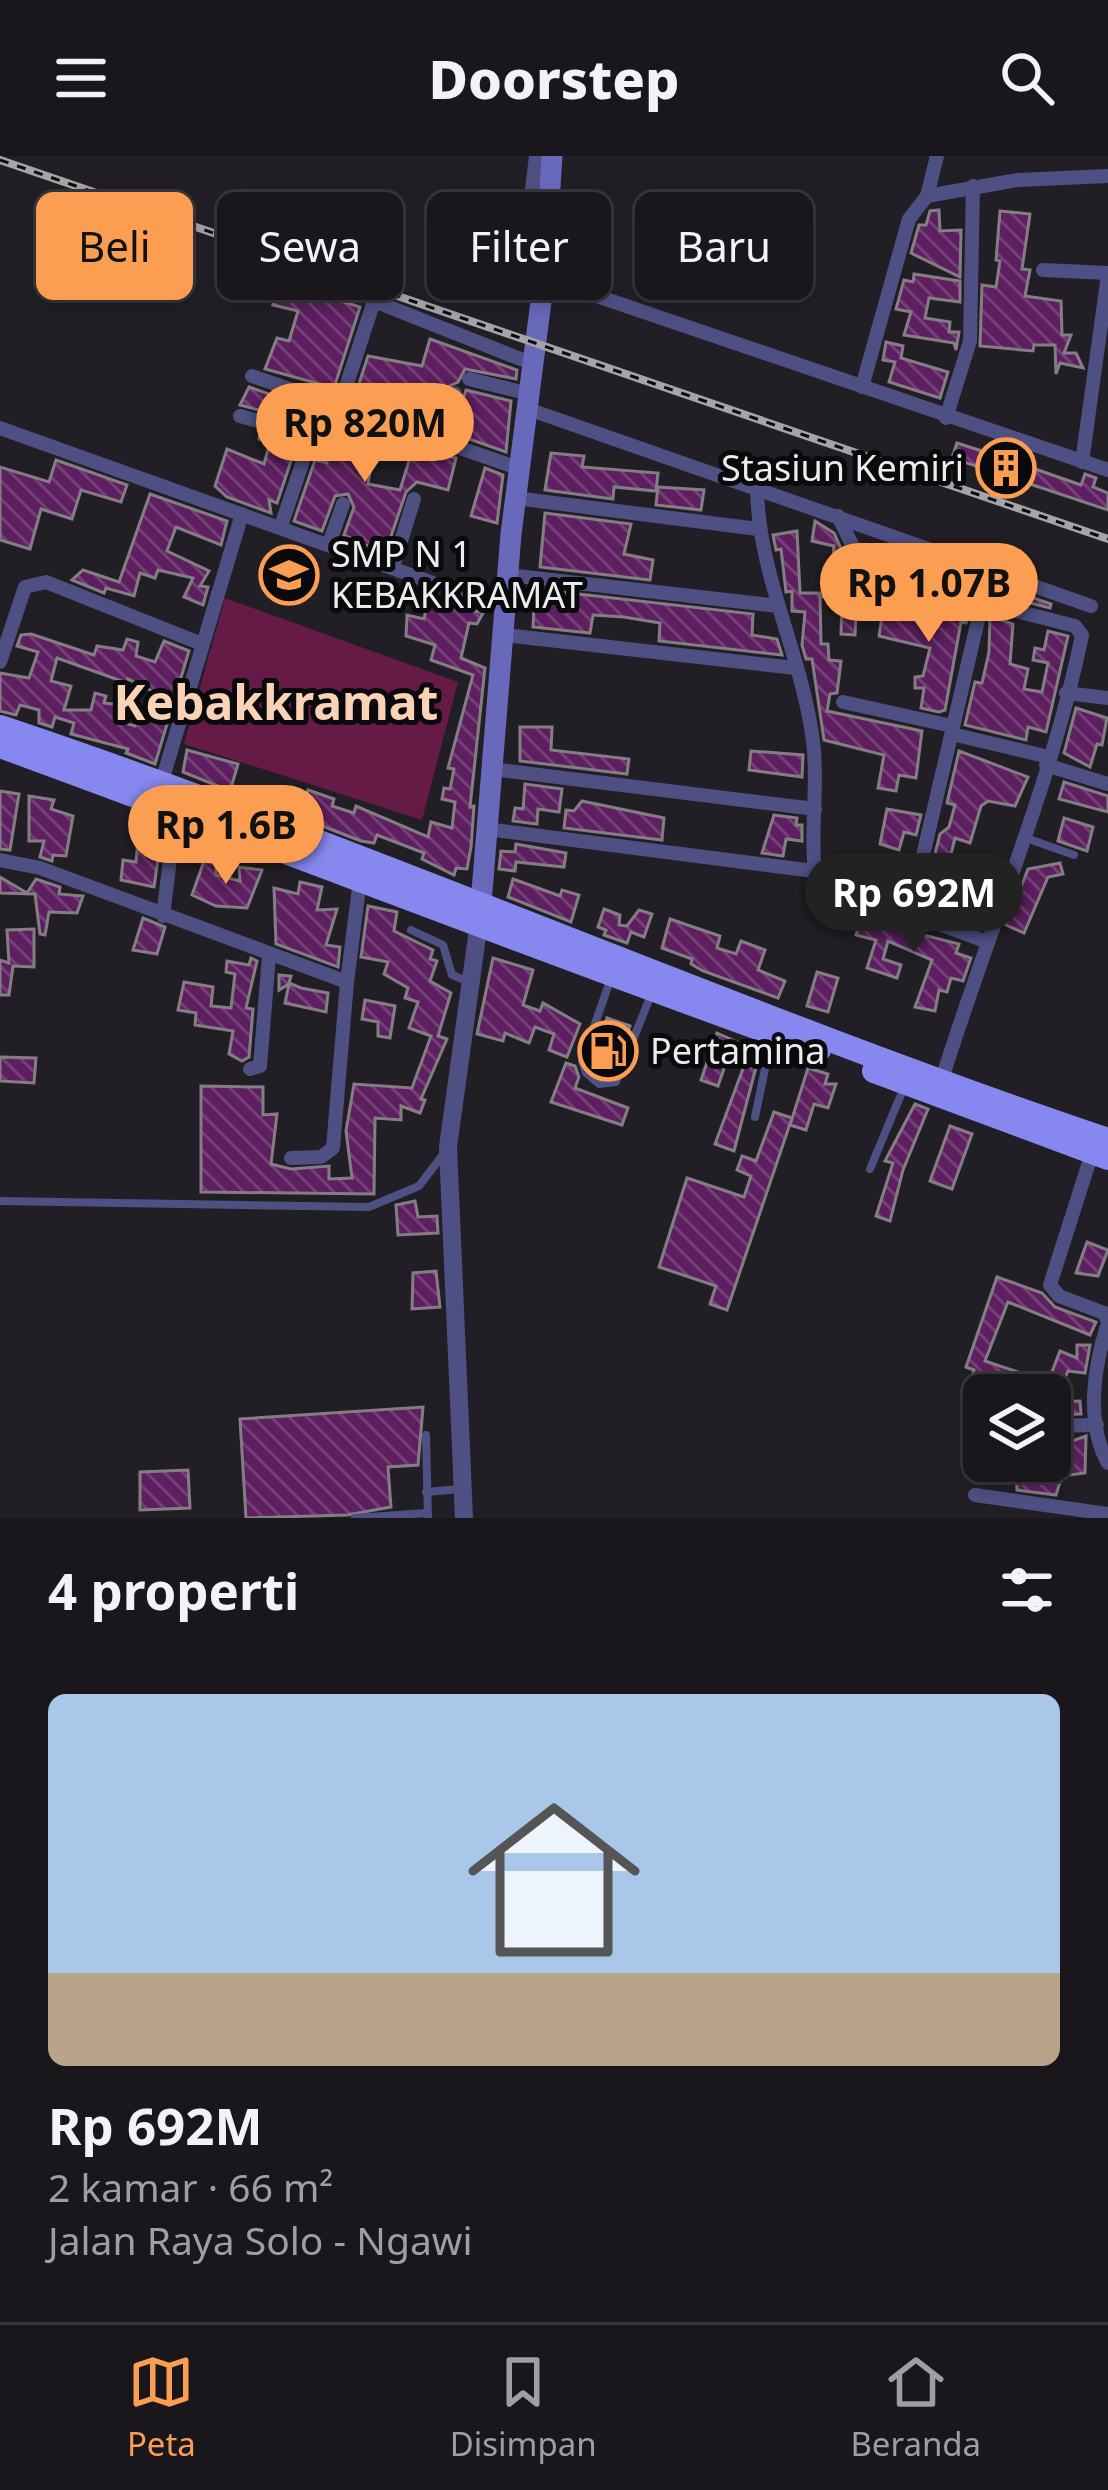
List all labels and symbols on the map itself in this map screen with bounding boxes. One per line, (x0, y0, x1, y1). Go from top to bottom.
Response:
pin: Rp 820M (254, 383, 476, 485)
building icon: Stasiun Kemiri (975, 437, 1037, 499)
place label: Stasiun Kemiri (721, 443, 964, 492)
place label: SMP N 1 KEBAKKRAMAT (331, 529, 583, 619)
pin: Rp 1.07B (805, 543, 1053, 645)
school or university icon: SMP N 1 KEBAKKRAMAT (258, 544, 320, 606)
district label: Kebakkramat (114, 669, 438, 734)
pin: Rp 1.6B (115, 785, 337, 887)
pin: Rp 692M (803, 853, 1025, 955)
fuel station icon: Pertamina (577, 1020, 639, 1082)
place label: Pertamina (650, 1026, 826, 1075)

